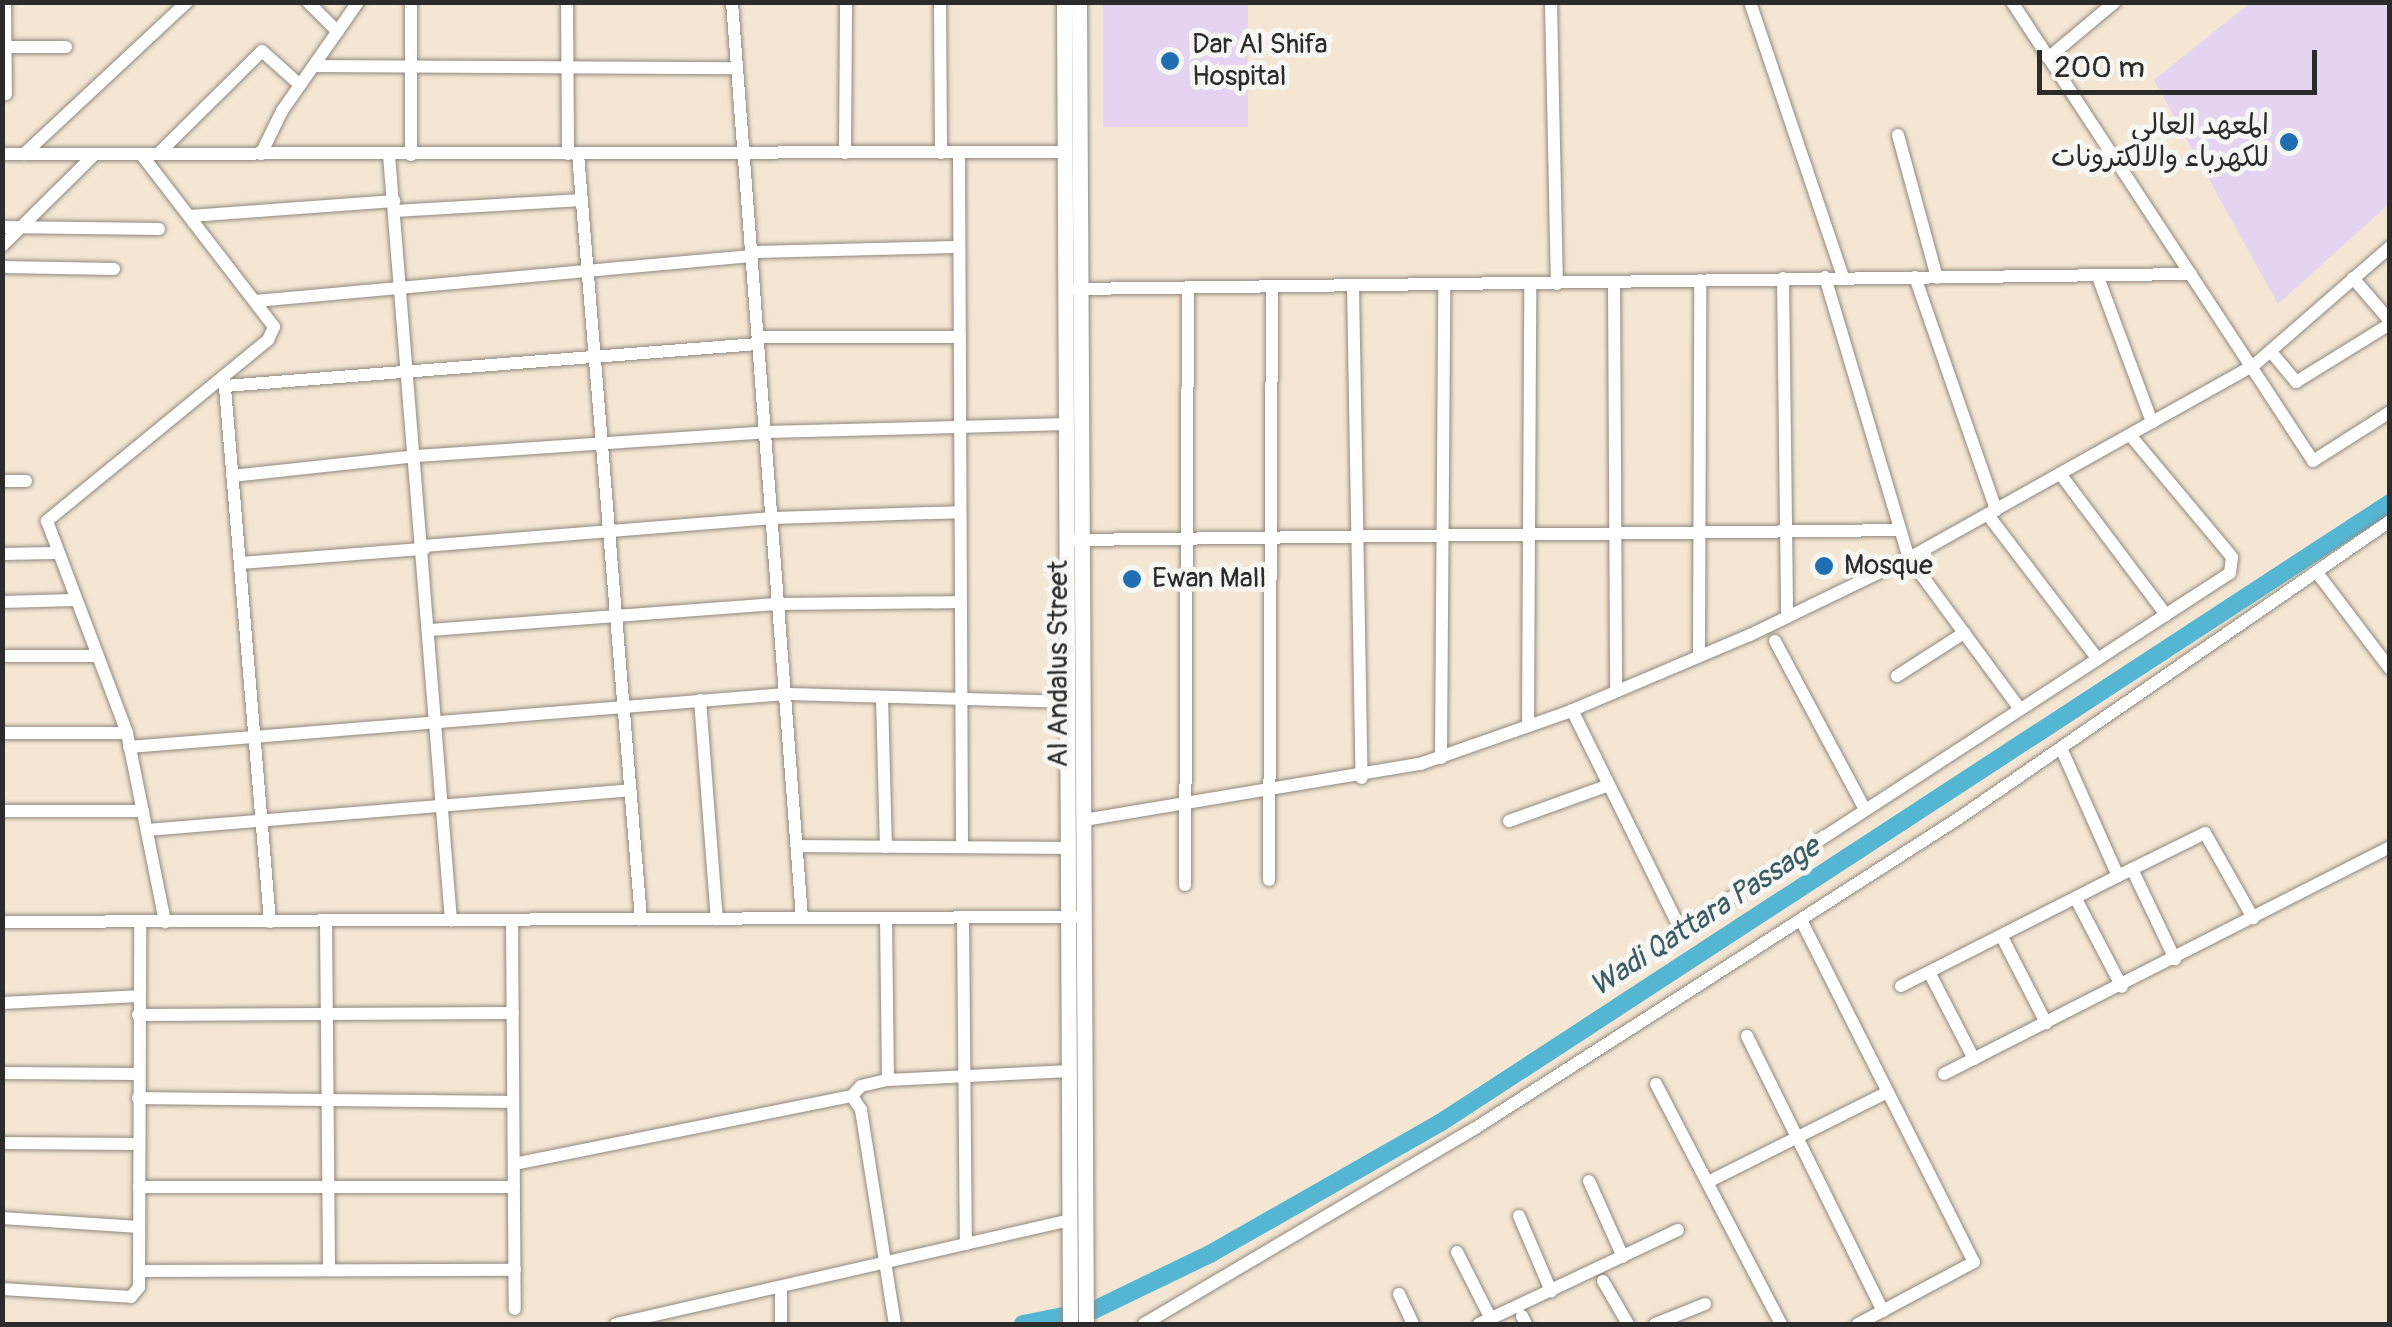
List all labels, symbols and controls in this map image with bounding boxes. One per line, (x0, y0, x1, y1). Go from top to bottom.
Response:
place label: Dar Al Shifa Hospital (1192, 28, 1328, 94)
scale bar (2042, 30, 2322, 92)
marker: Dar Al Shifa Hospital (1157, 48, 1183, 74)
text: 200 m (2054, 49, 2145, 86)
place label: المعهد العالي للكهرباء والالكترونات (2051, 109, 2269, 175)
marker: المعهد العالي للكهرباء والالكترونات (2278, 131, 2300, 153)
place label: Mosque (1844, 549, 1933, 583)
marker: Mosque (1813, 555, 1835, 577)
street label: Al Andalus Street (1042, 561, 1076, 767)
place label: Ewan Mall (1152, 562, 1266, 596)
marker: Ewan Mall (1121, 568, 1143, 590)
water label: Wadi Qattara Passage (1583, 829, 1827, 1005)

